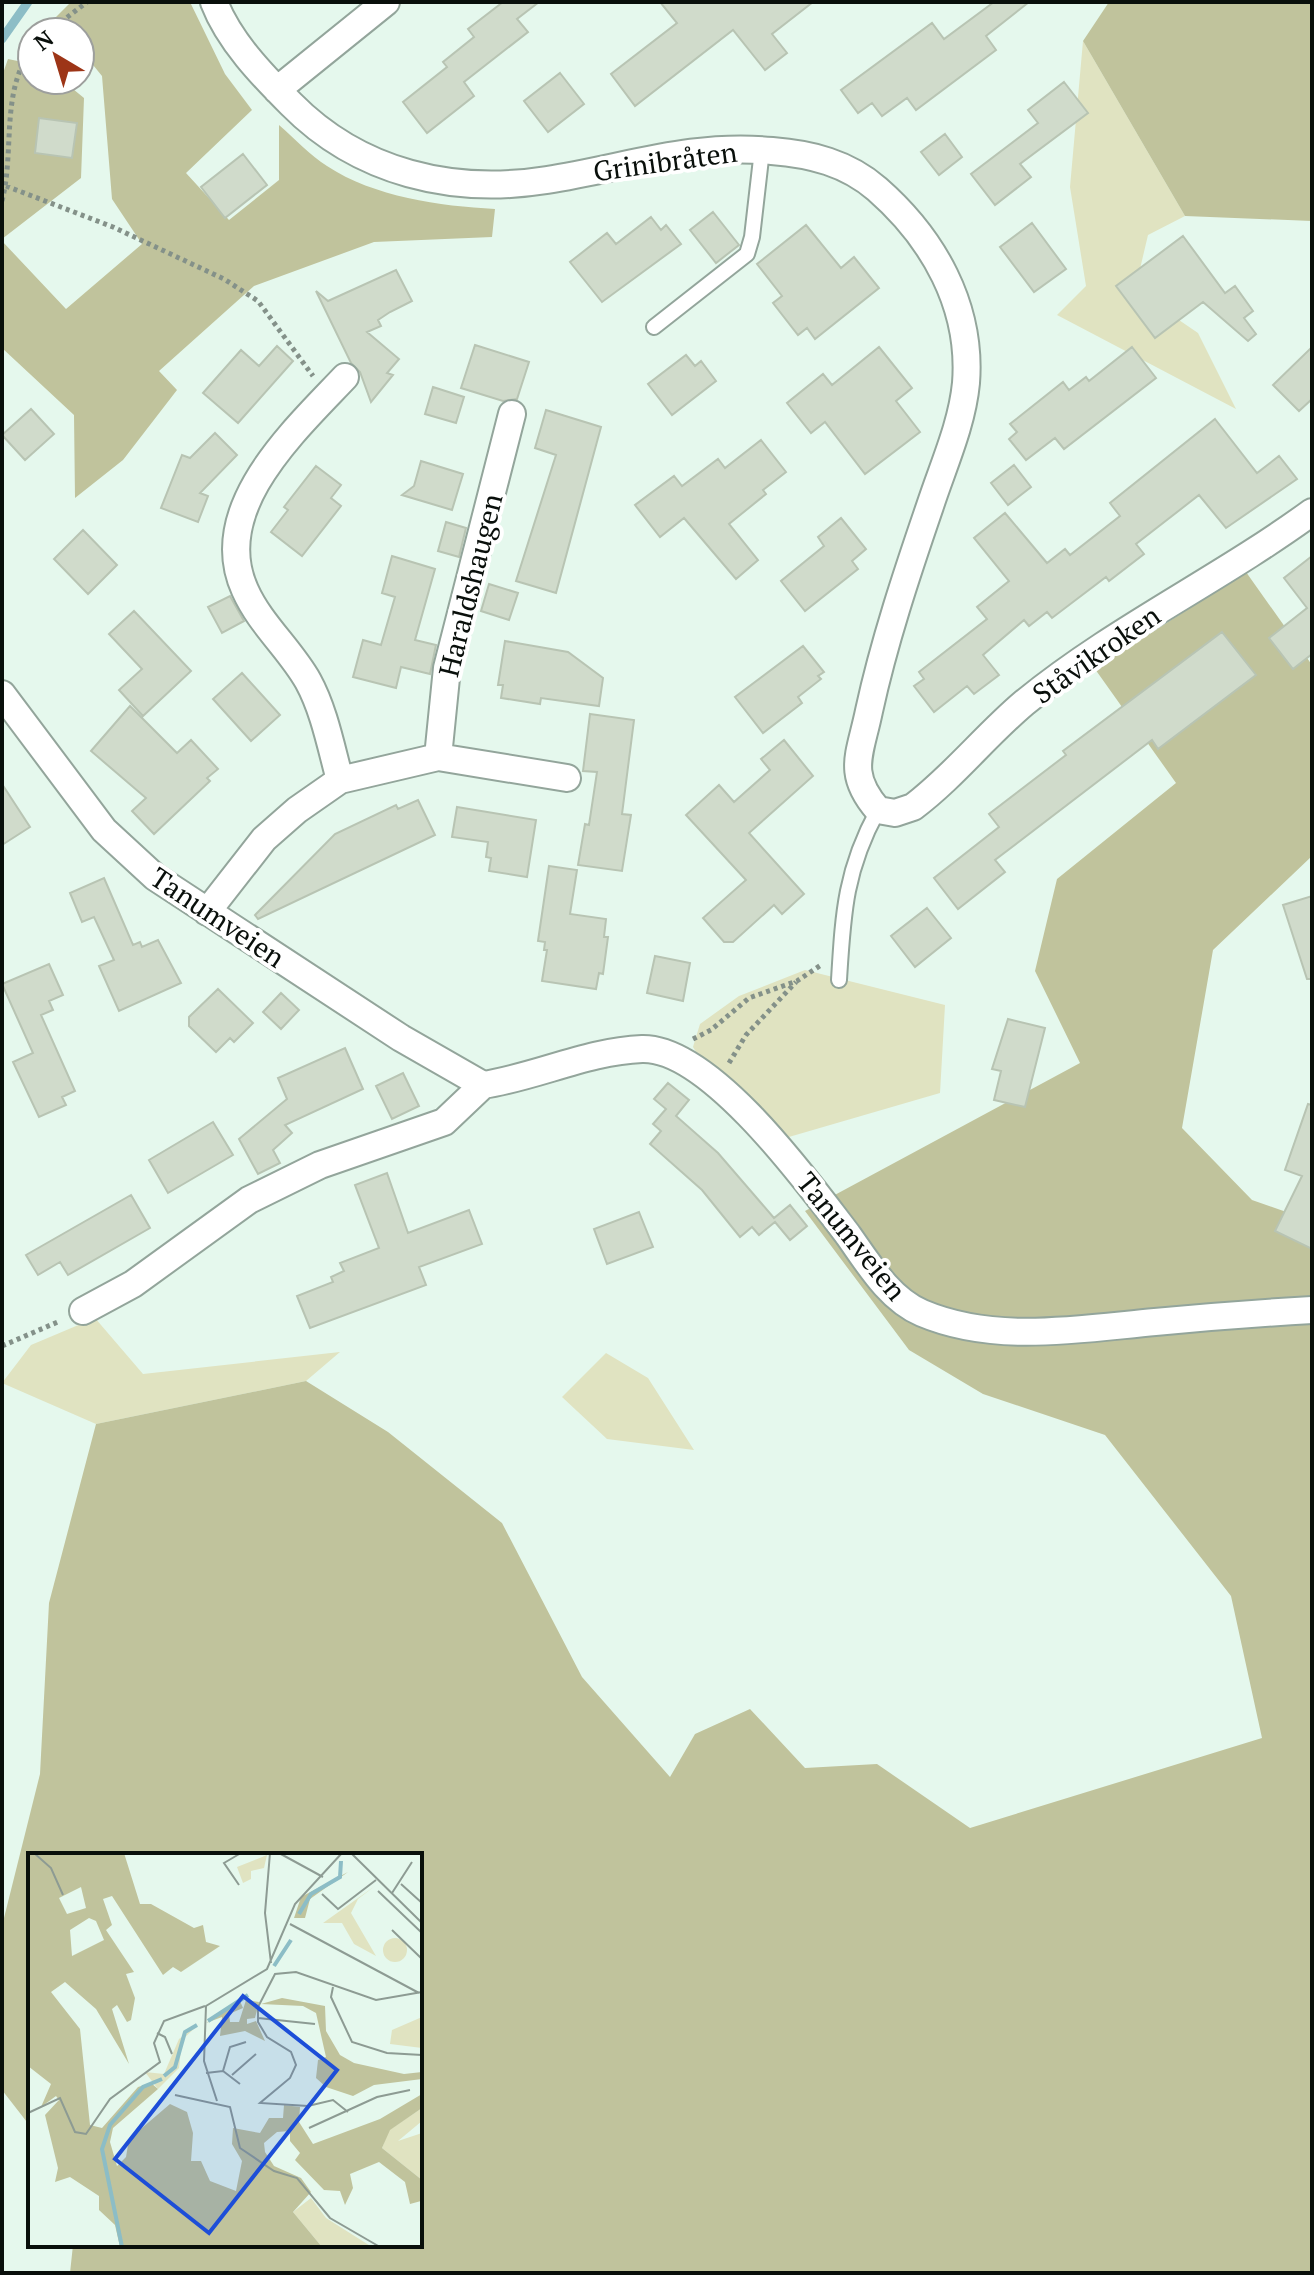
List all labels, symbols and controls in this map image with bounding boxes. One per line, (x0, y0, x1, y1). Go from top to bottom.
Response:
north arrow (16, 16, 96, 96)
text: N (28, 23, 59, 56)
street label: Grinibråten (591, 133, 740, 189)
street label: Haraldshaugen (429, 489, 511, 680)
street label: Ståvikroken (1025, 596, 1167, 712)
street label: Tanumveien (144, 858, 293, 976)
street label: Tanumveien (789, 1164, 915, 1308)
inset map (28, 1853, 422, 2247)

